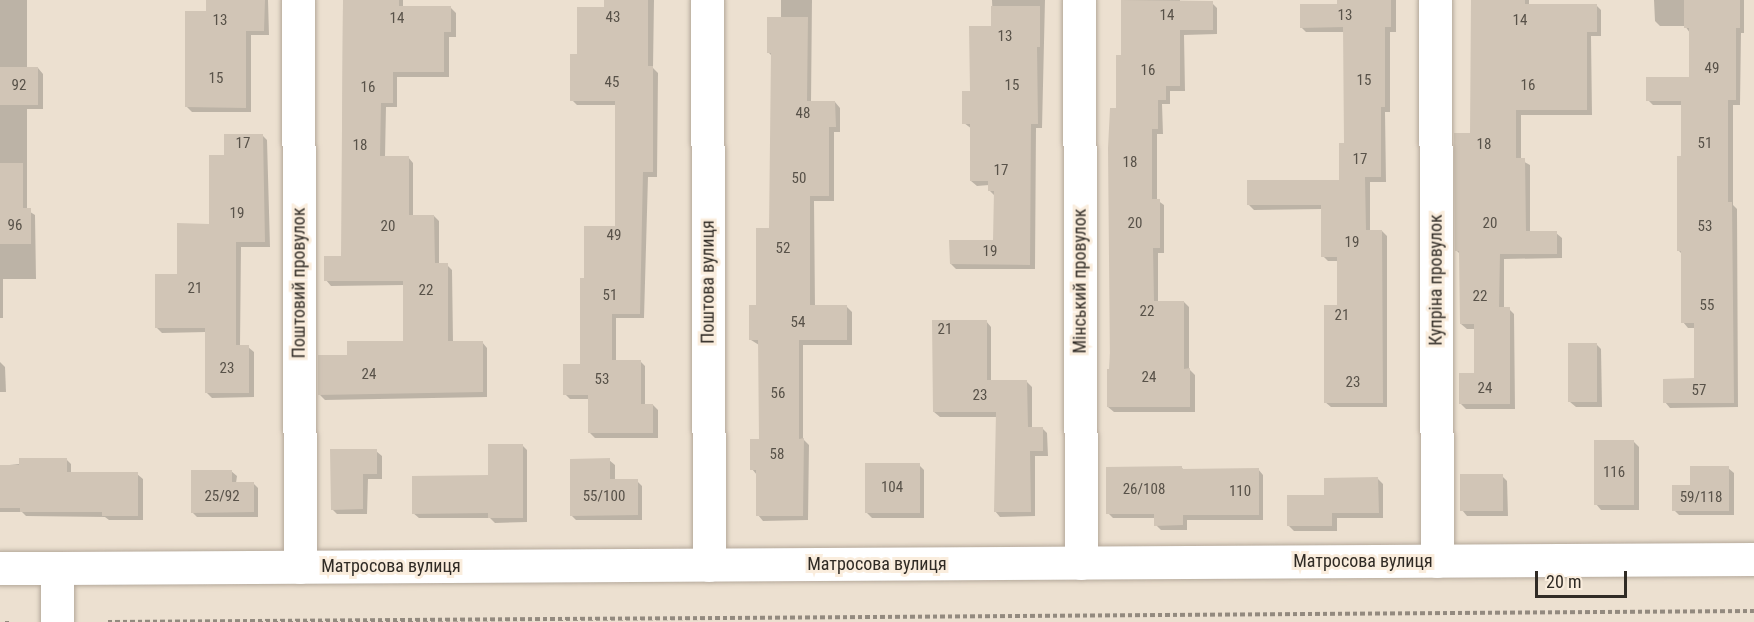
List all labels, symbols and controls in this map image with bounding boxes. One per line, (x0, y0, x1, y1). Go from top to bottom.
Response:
house number: 14 (1160, 7, 1174, 25)
house number: 13 (1338, 7, 1352, 25)
house number: 43 (606, 9, 620, 27)
house number: 14 (390, 10, 404, 28)
house number: 13 (213, 12, 227, 30)
house number: 14 (1513, 12, 1527, 30)
house number: 13 (998, 28, 1012, 46)
house number: 49 (1705, 60, 1719, 78)
house number: 16 (1141, 62, 1155, 80)
house number: 15 (209, 70, 223, 88)
house number: 15 (1357, 72, 1371, 90)
house number: 45 (605, 74, 619, 92)
house number: 92 (12, 77, 26, 95)
house number: 15 (1005, 77, 1019, 95)
house number: 16 (1521, 77, 1535, 95)
house number: 16 (361, 79, 375, 97)
house number: 48 (796, 105, 810, 123)
house number: 17 (236, 135, 250, 153)
house number: 51 (1698, 135, 1712, 153)
house number: 18 (1477, 136, 1491, 154)
house number: 18 (353, 137, 367, 155)
house number: 17 (1353, 151, 1367, 169)
house number: 18 (1123, 154, 1137, 172)
house number: 17 (994, 162, 1008, 180)
house number: 50 (792, 170, 806, 188)
house number: 19 (230, 205, 244, 223)
street label: Поштовий провулок (288, 208, 310, 358)
street label: Мінський провулок (1069, 209, 1091, 353)
street label: Купріна провулок (1425, 214, 1447, 346)
house number: 20 (1128, 215, 1142, 233)
house number: 20 (1483, 215, 1497, 233)
house number: 96 (8, 217, 22, 235)
house number: 20 (381, 218, 395, 236)
house number: 53 (1698, 218, 1712, 236)
street label: Поштова вулиця (697, 220, 719, 344)
house number: 49 (607, 227, 621, 245)
house number: 19 (1345, 234, 1359, 252)
house number: 52 (776, 240, 790, 258)
house number: 19 (983, 243, 997, 261)
house number: 21 (188, 280, 202, 298)
house number: 22 (419, 282, 433, 300)
house number: 51 (603, 287, 617, 305)
house number: 22 (1473, 288, 1487, 306)
house number: 55 (1700, 297, 1714, 315)
house number: 22 (1140, 303, 1154, 321)
house number: 21 (1335, 307, 1349, 325)
house number: 54 (791, 314, 805, 332)
house number: 21 (938, 321, 952, 339)
house number: 23 (220, 360, 234, 378)
house number: 24 (362, 366, 376, 384)
house number: 24 (1142, 369, 1156, 387)
house number: 53 (595, 371, 609, 389)
house number: 23 (1346, 374, 1360, 392)
house number: 24 (1478, 380, 1492, 398)
house number: 57 (1692, 382, 1706, 400)
house number: 56 (771, 385, 785, 403)
house number: 23 (973, 387, 987, 405)
house number: 58 (770, 446, 784, 464)
house number: 116 (1603, 464, 1625, 482)
house number: 104 (881, 479, 903, 497)
house number: 26/108 (1123, 481, 1165, 499)
house number: 110 (1229, 483, 1251, 501)
house number: 25/92 (204, 488, 240, 506)
house number: 55/100 (583, 488, 625, 506)
house number: 59/118 (1680, 489, 1722, 507)
street label: Матросова вулиця (1293, 550, 1433, 572)
street label: Матросова вулиця (807, 553, 947, 575)
street label: Матросова вулиця (321, 555, 461, 577)
scale bar (1538, 559, 1630, 597)
text: 20 m (1546, 571, 1581, 592)

